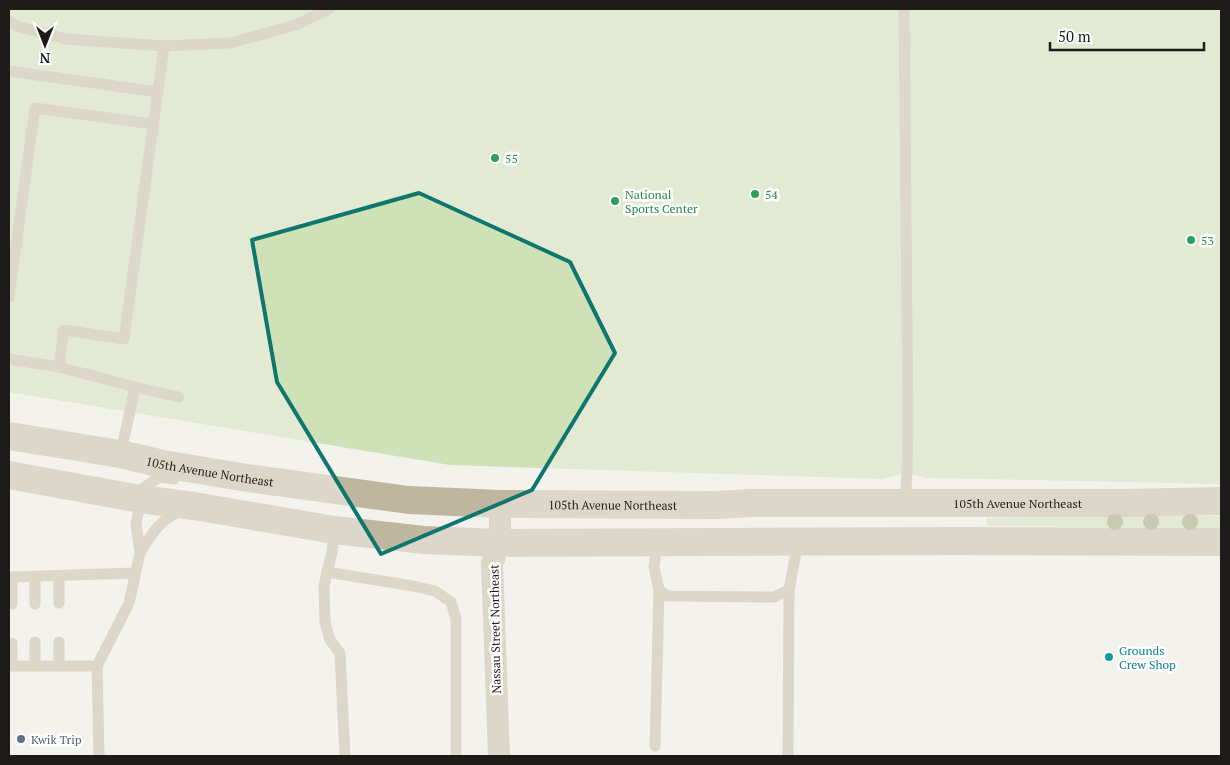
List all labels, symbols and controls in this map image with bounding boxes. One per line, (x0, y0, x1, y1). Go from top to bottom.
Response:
north arrow (20, 20, 70, 70)
scale bar (1050, 20, 1204, 52)
text: 50 m (1058, 26, 1091, 46)
text: N (39, 49, 50, 68)
place label: 55 (505, 151, 518, 166)
marker: 55 (489, 152, 501, 164)
place label: National Sports Center (625, 187, 698, 216)
place label: 54 (765, 187, 778, 202)
marker: 54 (749, 188, 761, 200)
marker: National Sports Center (609, 195, 621, 207)
place label: 53 (1201, 233, 1214, 248)
marker: 53 (1185, 234, 1197, 246)
street label: 105th Avenue Northeast (145, 453, 275, 489)
street label: 105th Avenue Northeast (953, 496, 1083, 511)
street label: 105th Avenue Northeast (548, 497, 678, 512)
street label: Nassau Street Northeast (486, 564, 504, 694)
place label: Grounds Crew Shop (1119, 643, 1176, 672)
marker: Grounds Crew Shop (1103, 651, 1115, 663)
place label: Kwik Trip (31, 732, 82, 747)
marker: Kwik Trip (15, 733, 27, 745)

